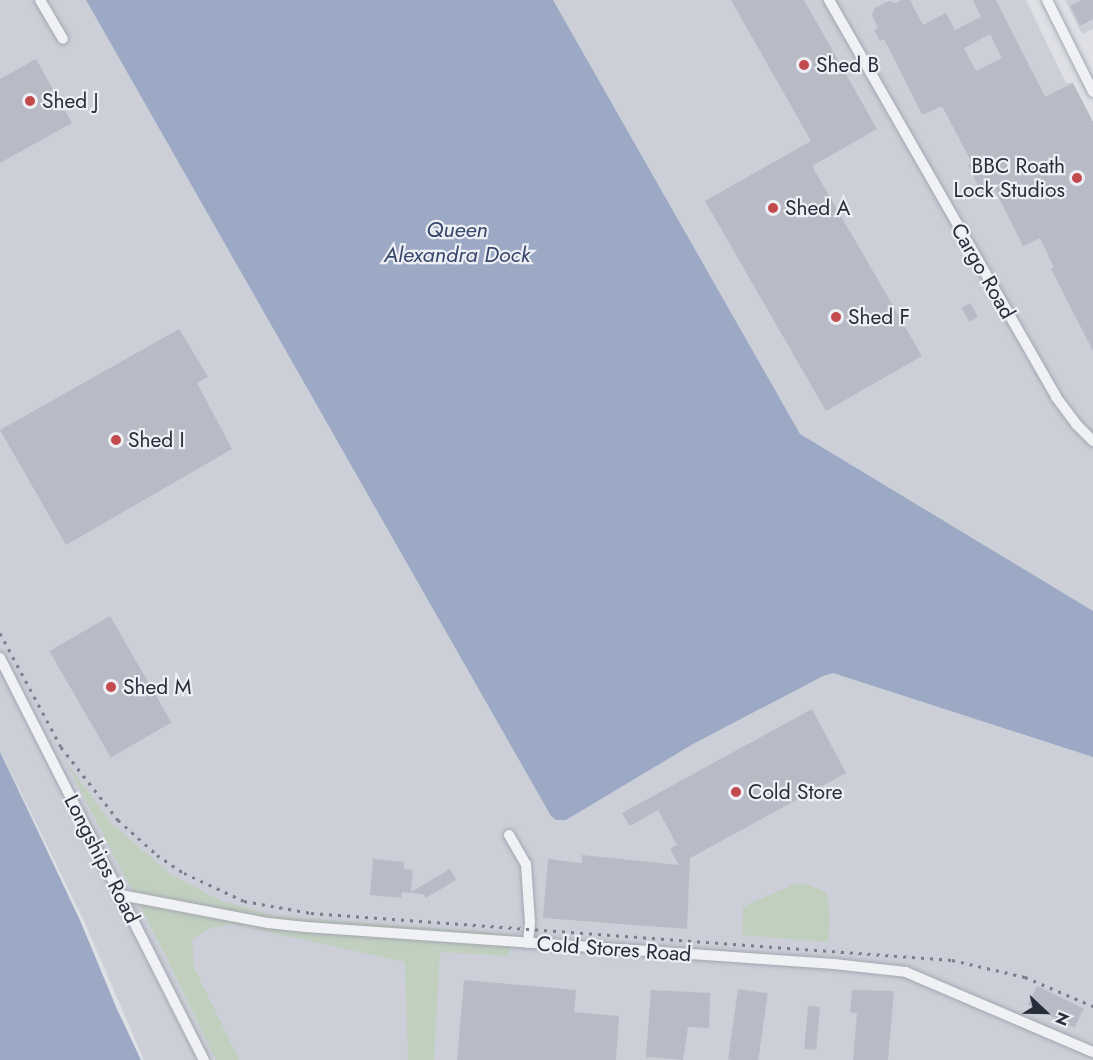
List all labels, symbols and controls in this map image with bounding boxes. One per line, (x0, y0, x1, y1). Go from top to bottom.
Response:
place label: Shed B (816, 52, 879, 78)
marker: Shed B (797, 58, 811, 72)
place label: Shed J (42, 88, 99, 114)
marker: Shed J (23, 94, 37, 108)
place label: BBC Roath Lock Studios (954, 153, 1065, 203)
marker: BBC Roath Lock Studios (1070, 171, 1084, 185)
place label: Shed A (785, 195, 850, 221)
marker: Shed A (766, 201, 780, 215)
water label: Queen Alexandra Dock (384, 216, 530, 268)
street label: Cargo Road (945, 219, 1021, 323)
place label: Shed F (848, 304, 910, 330)
marker: Shed F (829, 310, 843, 324)
place label: Shed I (128, 427, 185, 453)
marker: Shed I (109, 433, 123, 447)
place label: Shed M (123, 674, 192, 700)
marker: Shed M (104, 680, 118, 694)
place label: Cold Store (748, 779, 843, 805)
marker: Cold Store (729, 785, 743, 799)
street label: Longships Road (59, 791, 145, 927)
street label: Cold Stores Road (536, 931, 692, 967)
north arrow (1015, 982, 1075, 1042)
text: N (1049, 1009, 1075, 1029)

